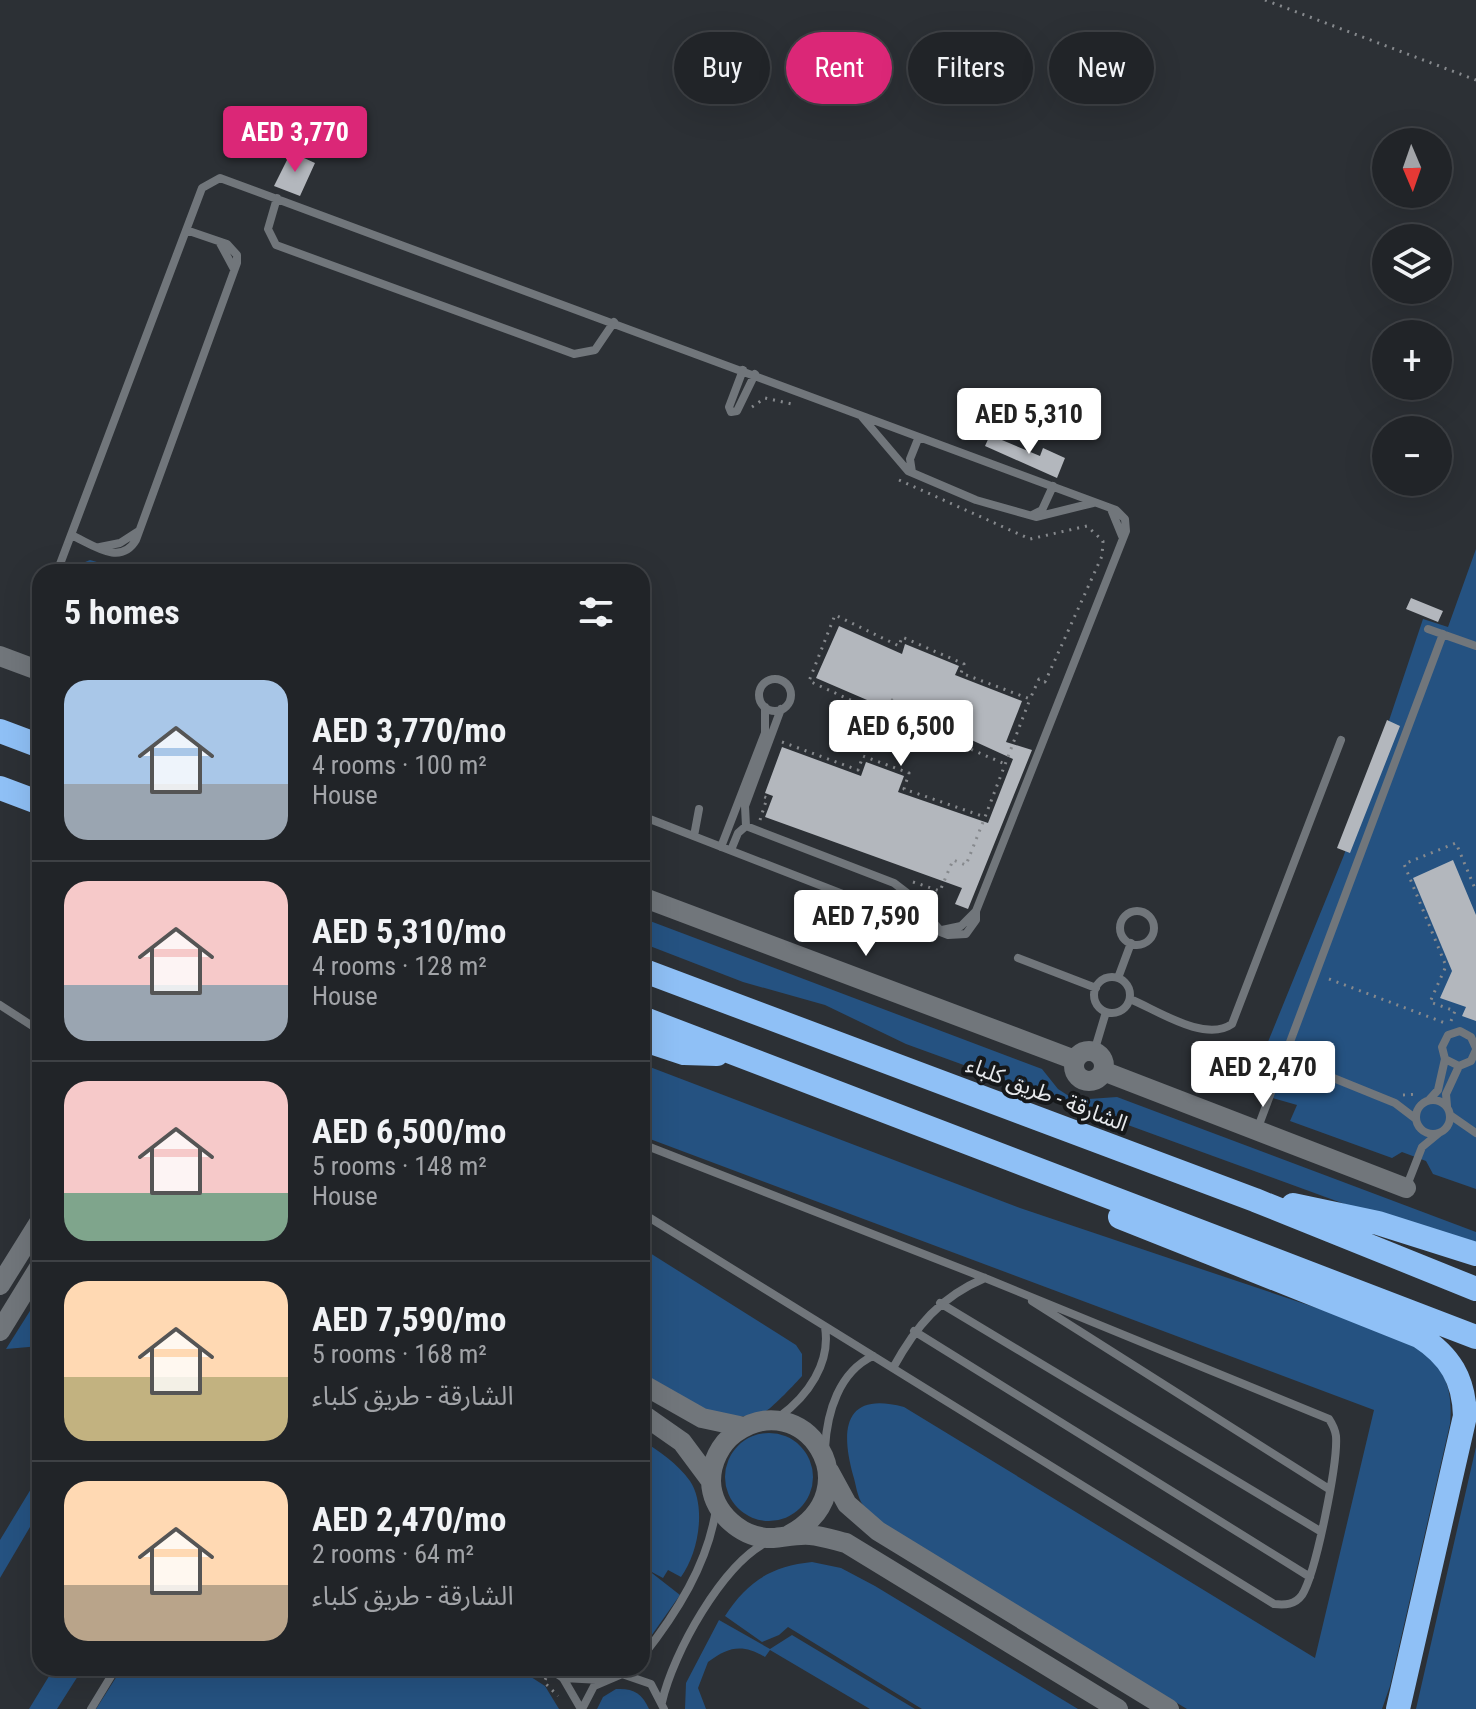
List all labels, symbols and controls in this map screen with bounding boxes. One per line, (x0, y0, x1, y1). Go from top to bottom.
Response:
chip: Buy (674, 32, 770, 104)
chip: Rent (786, 32, 892, 104)
chip: Filters (908, 32, 1033, 104)
chip: New (1049, 32, 1154, 104)
pin: AED 3,770 (203, 106, 387, 174)
text: AED 3,770 (241, 117, 349, 147)
north arrow (1372, 128, 1452, 208)
map controls (1372, 128, 1452, 496)
button: layers (1372, 224, 1452, 304)
button: + (1372, 320, 1452, 400)
pin: AED 5,310 (937, 388, 1121, 456)
text: AED 5,310 (975, 399, 1083, 429)
button: − (1372, 416, 1452, 496)
icon: filters (574, 590, 618, 634)
text: 5 homes (64, 592, 180, 632)
pin: AED 6,500 (809, 700, 993, 768)
text: AED 3,770/mo (312, 710, 507, 750)
text: AED 6,500 (847, 711, 955, 741)
icon: home (128, 712, 224, 808)
text: 4 rooms · 100 m² (312, 750, 487, 780)
text: House (312, 780, 378, 810)
pin: AED 7,590 (774, 890, 958, 958)
text: AED 7,590 (812, 901, 920, 931)
text: AED 5,310/mo (312, 911, 507, 951)
icon: home (128, 913, 224, 1009)
text: 4 rooms · 128 m² (312, 951, 487, 981)
text: House (312, 981, 378, 1011)
pin: AED 2,470 (1171, 1041, 1355, 1109)
street label: الشارقة - طريق كلباء (963, 1052, 1131, 1137)
text: AED 2,470 (1209, 1052, 1317, 1082)
text: AED 6,500/mo (312, 1111, 507, 1151)
icon: home (128, 1113, 224, 1209)
text: 5 rooms · 148 m² (312, 1151, 487, 1181)
text: House (312, 1181, 378, 1211)
text: AED 7,590/mo (312, 1299, 507, 1339)
icon: home (128, 1313, 224, 1409)
text: 5 rooms · 168 m² (312, 1339, 487, 1369)
text: الشارقة - طريق كلباء (312, 1381, 514, 1411)
text: AED 2,470/mo (312, 1499, 507, 1539)
icon: home (128, 1513, 224, 1609)
text: 2 rooms · 64 m² (312, 1539, 474, 1569)
text: الشارقة - طريق كلباء (312, 1581, 514, 1611)

